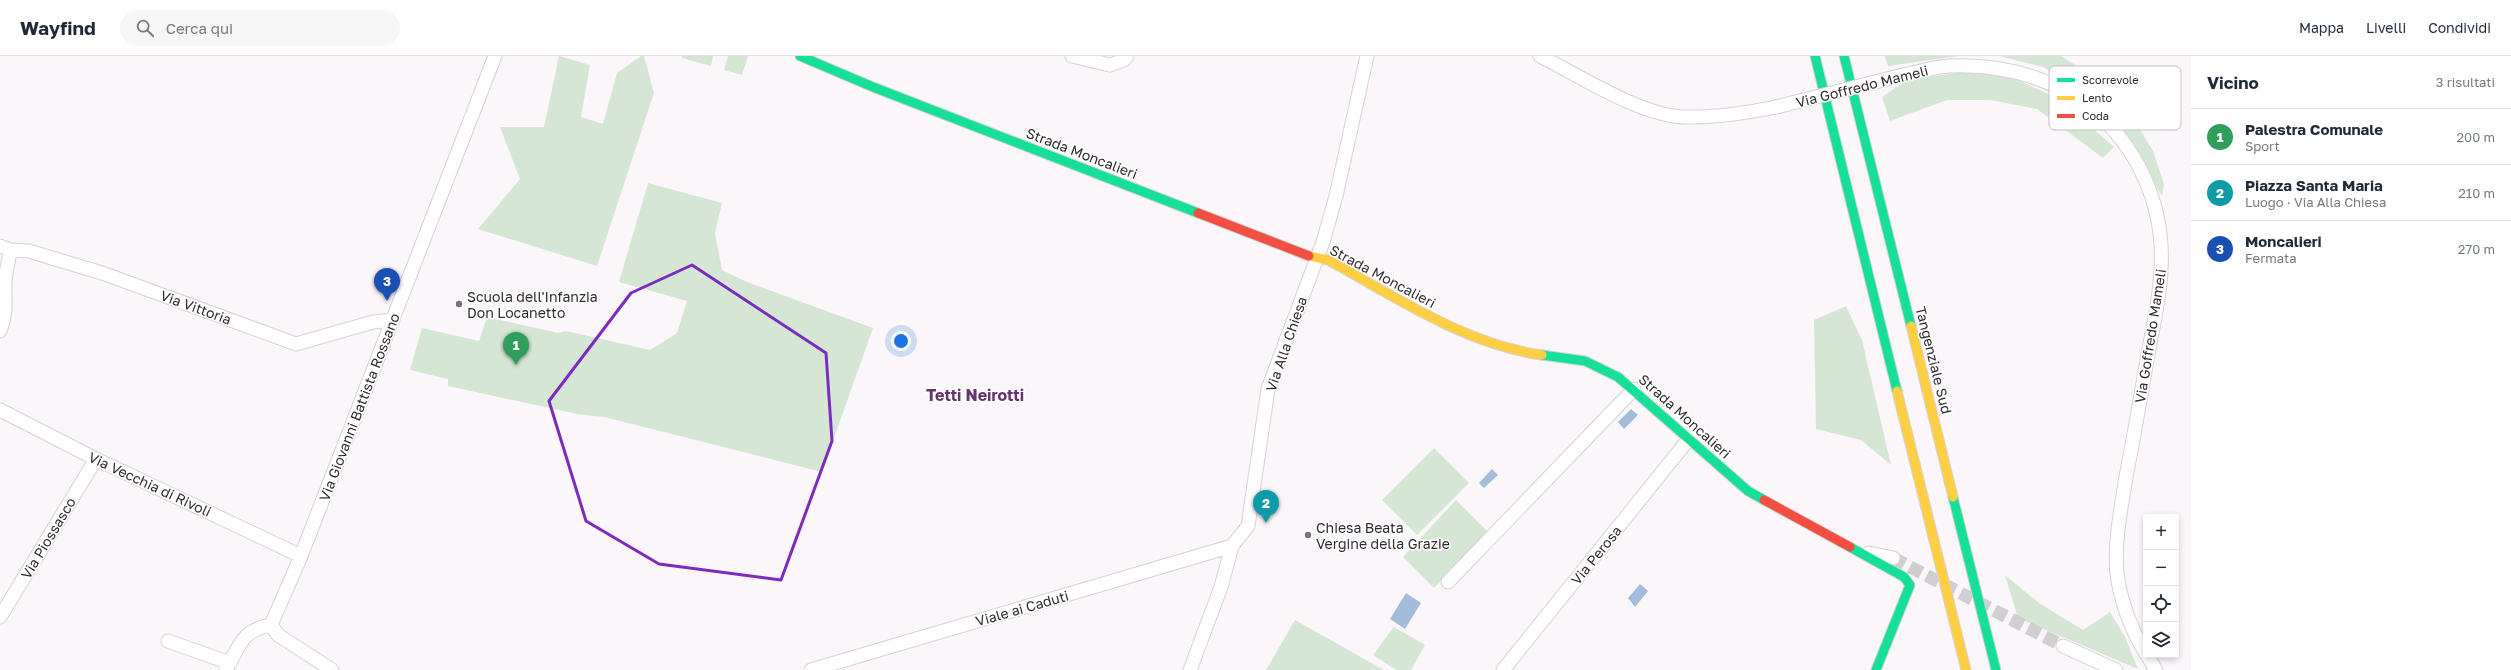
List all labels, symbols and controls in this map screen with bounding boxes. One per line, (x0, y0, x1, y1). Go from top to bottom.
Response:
search box (120, 10, 400, 46)
text: Wayfind (20, 16, 96, 39)
icon: search (134, 17, 156, 39)
text: Cerca qui (166, 19, 233, 37)
text: Mappa (2299, 19, 2344, 36)
text: Livelli (2366, 19, 2406, 36)
text: Condividi (2428, 19, 2491, 36)
street label: Via Goffredo Mameli (1794, 61, 1930, 111)
legend (2049, 66, 2181, 130)
text: Vicino (2207, 72, 2259, 93)
text: Scorrevole (2082, 73, 2139, 86)
text: 3 risultati (2436, 74, 2495, 90)
text: Lento (2082, 91, 2113, 104)
text: Coda (2082, 109, 2109, 122)
text: Palestra Comunale (2245, 120, 2383, 138)
street label: Strada Moncalieri (1024, 124, 1140, 182)
text: 1 (2217, 129, 2223, 145)
text: 200 m (2457, 129, 2495, 145)
text: Sport (2245, 138, 2280, 154)
text: Piazza Santa Maria (2245, 176, 2383, 194)
text: 2 (2216, 185, 2224, 201)
text: 210 m (2458, 185, 2495, 201)
text: Luogo · Via Alla Chiesa (2245, 194, 2386, 210)
text: Moncalieri (2245, 232, 2322, 250)
street label: Strada Moncalieri (1327, 241, 1439, 311)
text: 3 (2216, 241, 2224, 257)
text: 270 m (2458, 241, 2495, 257)
text: Fermata (2245, 250, 2296, 266)
pin: 3 (374, 268, 400, 301)
street label: Via Goffredo Mameli (2131, 268, 2169, 404)
street label: Via Vittoria (158, 286, 234, 328)
place label: Scuola dell'Infanzia Don Locanetto (467, 288, 598, 321)
street label: Via Alla Chiesa (1262, 294, 1310, 394)
marker: Scuola dell'Infanzia Don Locanetto (454, 299, 464, 309)
street label: Tangenziale Sud (1912, 305, 1956, 415)
street label: Via Giovanni Battista Rossano (315, 311, 403, 503)
your location (891, 331, 911, 351)
pin: 1 (503, 332, 529, 365)
street label: Strada Moncalieri (1636, 370, 1734, 462)
district label: Tetti Neirotti (926, 385, 1024, 405)
street label: Via Vecchia di Rivoli (86, 448, 214, 520)
pin: 2 (1253, 490, 1279, 523)
street label: Via Piossasco (17, 494, 79, 582)
map controls (2143, 514, 2179, 658)
button: + (2143, 514, 2179, 550)
place label: Chiesa Beata Vergine della Grazie (1316, 519, 1450, 552)
street label: Via Perosa (1567, 522, 1625, 588)
marker: Chiesa Beata Vergine della Grazie (1303, 530, 1313, 540)
button: − (2143, 550, 2179, 586)
button: locate (2143, 586, 2179, 622)
street label: Viale ai Caduti (974, 587, 1070, 629)
button: layers (2143, 622, 2179, 658)

